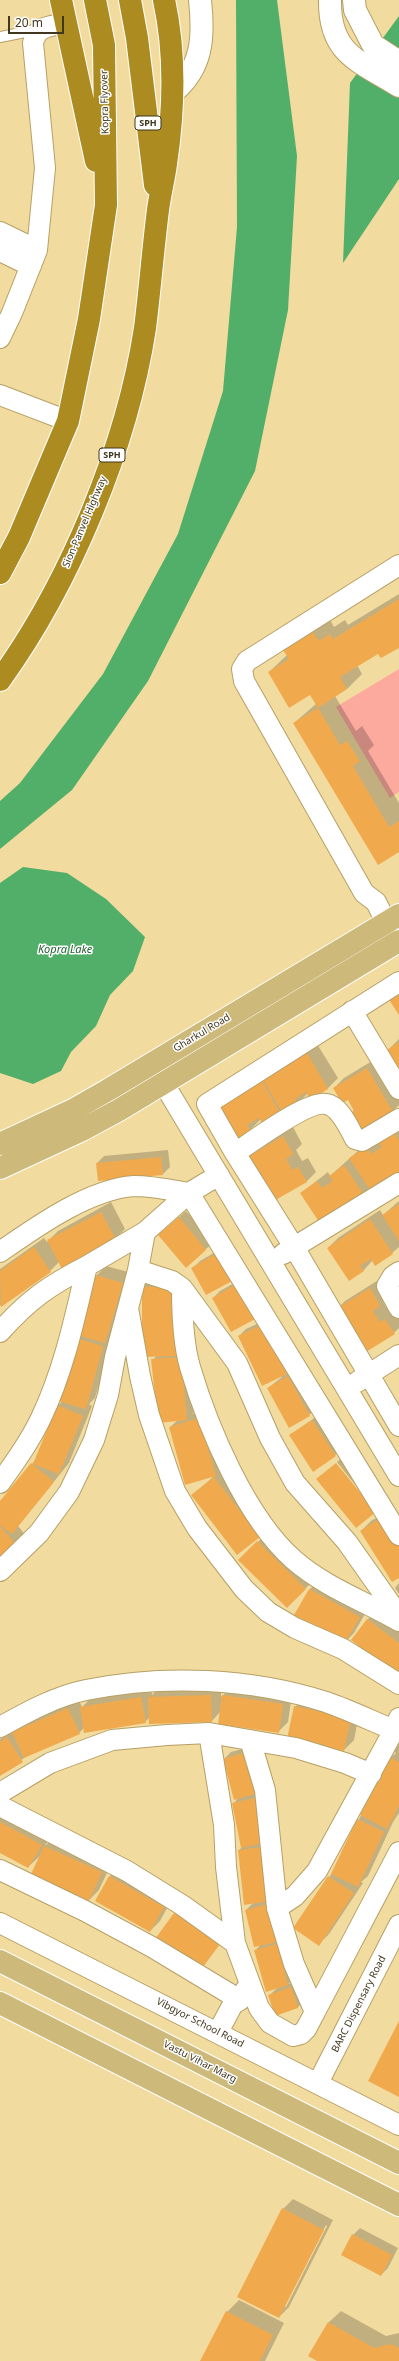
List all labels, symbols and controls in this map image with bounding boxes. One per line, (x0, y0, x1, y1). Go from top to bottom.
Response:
scale bar (10, 8, 66, 34)
text: 20 m (15, 14, 43, 31)
street label: Kopra Flyover (98, 70, 112, 134)
road number: SPH (135, 116, 161, 130)
road number: SPH (99, 448, 125, 462)
street label: Sion-Panvel Highway (60, 474, 110, 570)
water label: Kopra Lake (38, 943, 92, 957)
street label: Gharkul Road (172, 1011, 232, 1055)
street label: BARC Dispensary Road (329, 1954, 389, 2054)
street label: Vibgyor School Road (154, 1996, 246, 2050)
street label: Vastu Vihar Marg (161, 2038, 239, 2086)

